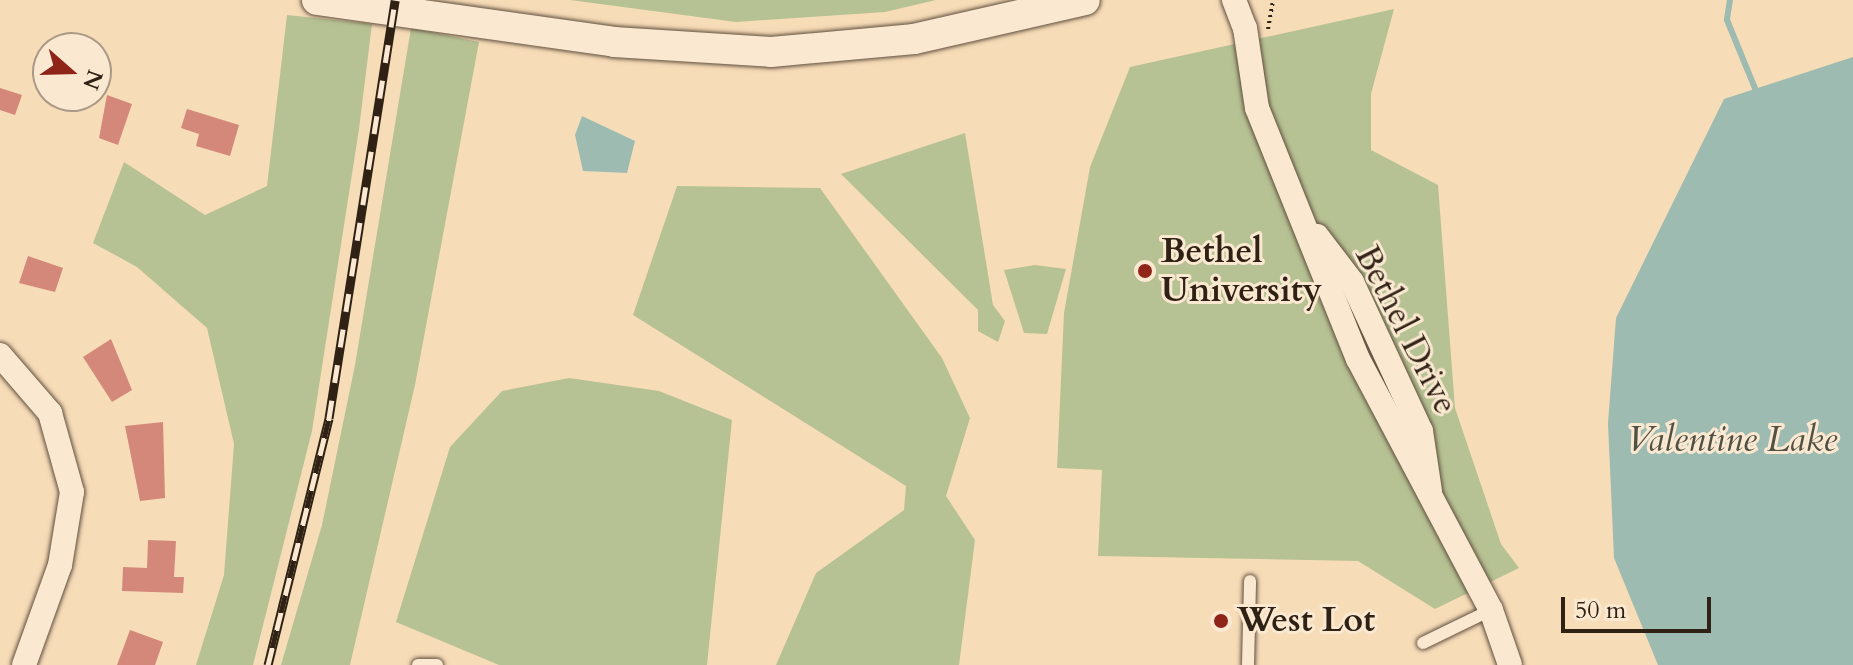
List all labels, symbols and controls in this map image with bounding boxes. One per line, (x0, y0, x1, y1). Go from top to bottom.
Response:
north arrow (32, 32, 112, 112)
text: N (75, 65, 110, 94)
place label: Bethel University (1161, 231, 1322, 310)
street label: Bethel Drive (1346, 239, 1466, 421)
marker: Bethel University (1136, 262, 1154, 280)
water label: Valentine Lake (1627, 418, 1837, 462)
scale bar (1565, 581, 1715, 631)
text: 50 m (1575, 594, 1626, 627)
place label: West Lot (1237, 601, 1375, 641)
marker: West Lot (1212, 612, 1230, 630)

